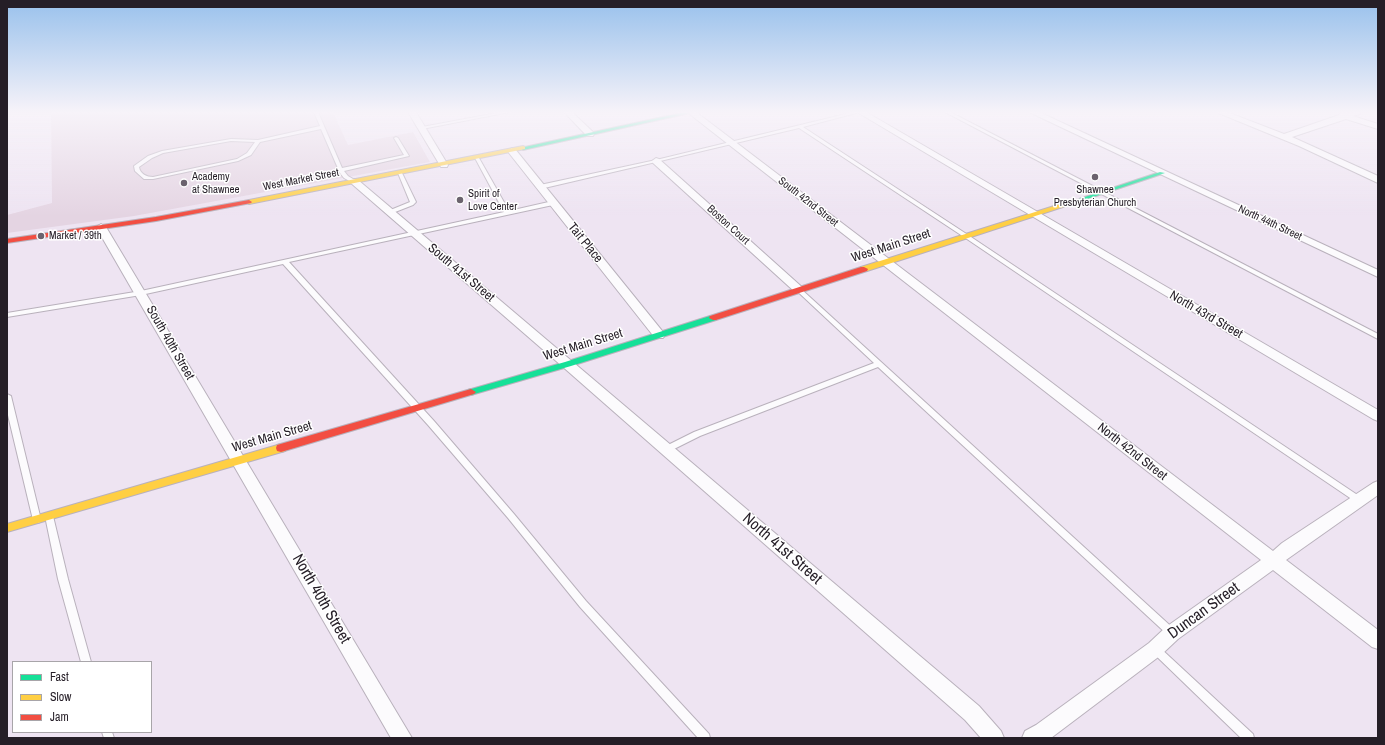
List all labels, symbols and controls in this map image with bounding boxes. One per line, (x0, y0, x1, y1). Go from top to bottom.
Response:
street label: West Market Street (262, 166, 340, 194)
place label: Academy at Shawnee (192, 170, 240, 196)
marker: Shawnee Presbyterian Church (1090, 172, 1100, 182)
street label: South 42nd Street (775, 174, 841, 230)
marker: Academy at Shawnee (179, 178, 189, 188)
place label: Shawnee Presbyterian Church (1054, 183, 1136, 209)
place label: Spirit of Love Center (468, 187, 517, 213)
marker: Spirit of Love Center (455, 195, 465, 205)
street label: Boston Court (704, 202, 752, 248)
street label: North 44th Street (1236, 203, 1304, 243)
street label: Tait Place (564, 220, 606, 266)
street label: West Main Street (850, 226, 932, 266)
place label: Market / 39th (49, 229, 102, 243)
marker: Market / 39th (36, 231, 46, 241)
street label: South 41st Street (424, 241, 498, 305)
street label: North 43rd Street (1167, 288, 1245, 342)
street label: South 40th Street (143, 303, 197, 383)
street label: West Main Street (541, 326, 625, 364)
street label: West Main Street (230, 418, 314, 456)
street label: North 42nd Street (1094, 420, 1170, 484)
street label: North 41st Street (738, 509, 826, 589)
street label: North 40th Street (288, 551, 354, 647)
street label: Duncan Street (1164, 579, 1244, 643)
legend (12, 661, 152, 733)
text: Fast (50, 669, 69, 685)
text: Slow (50, 689, 71, 705)
text: Jam (50, 709, 69, 725)

